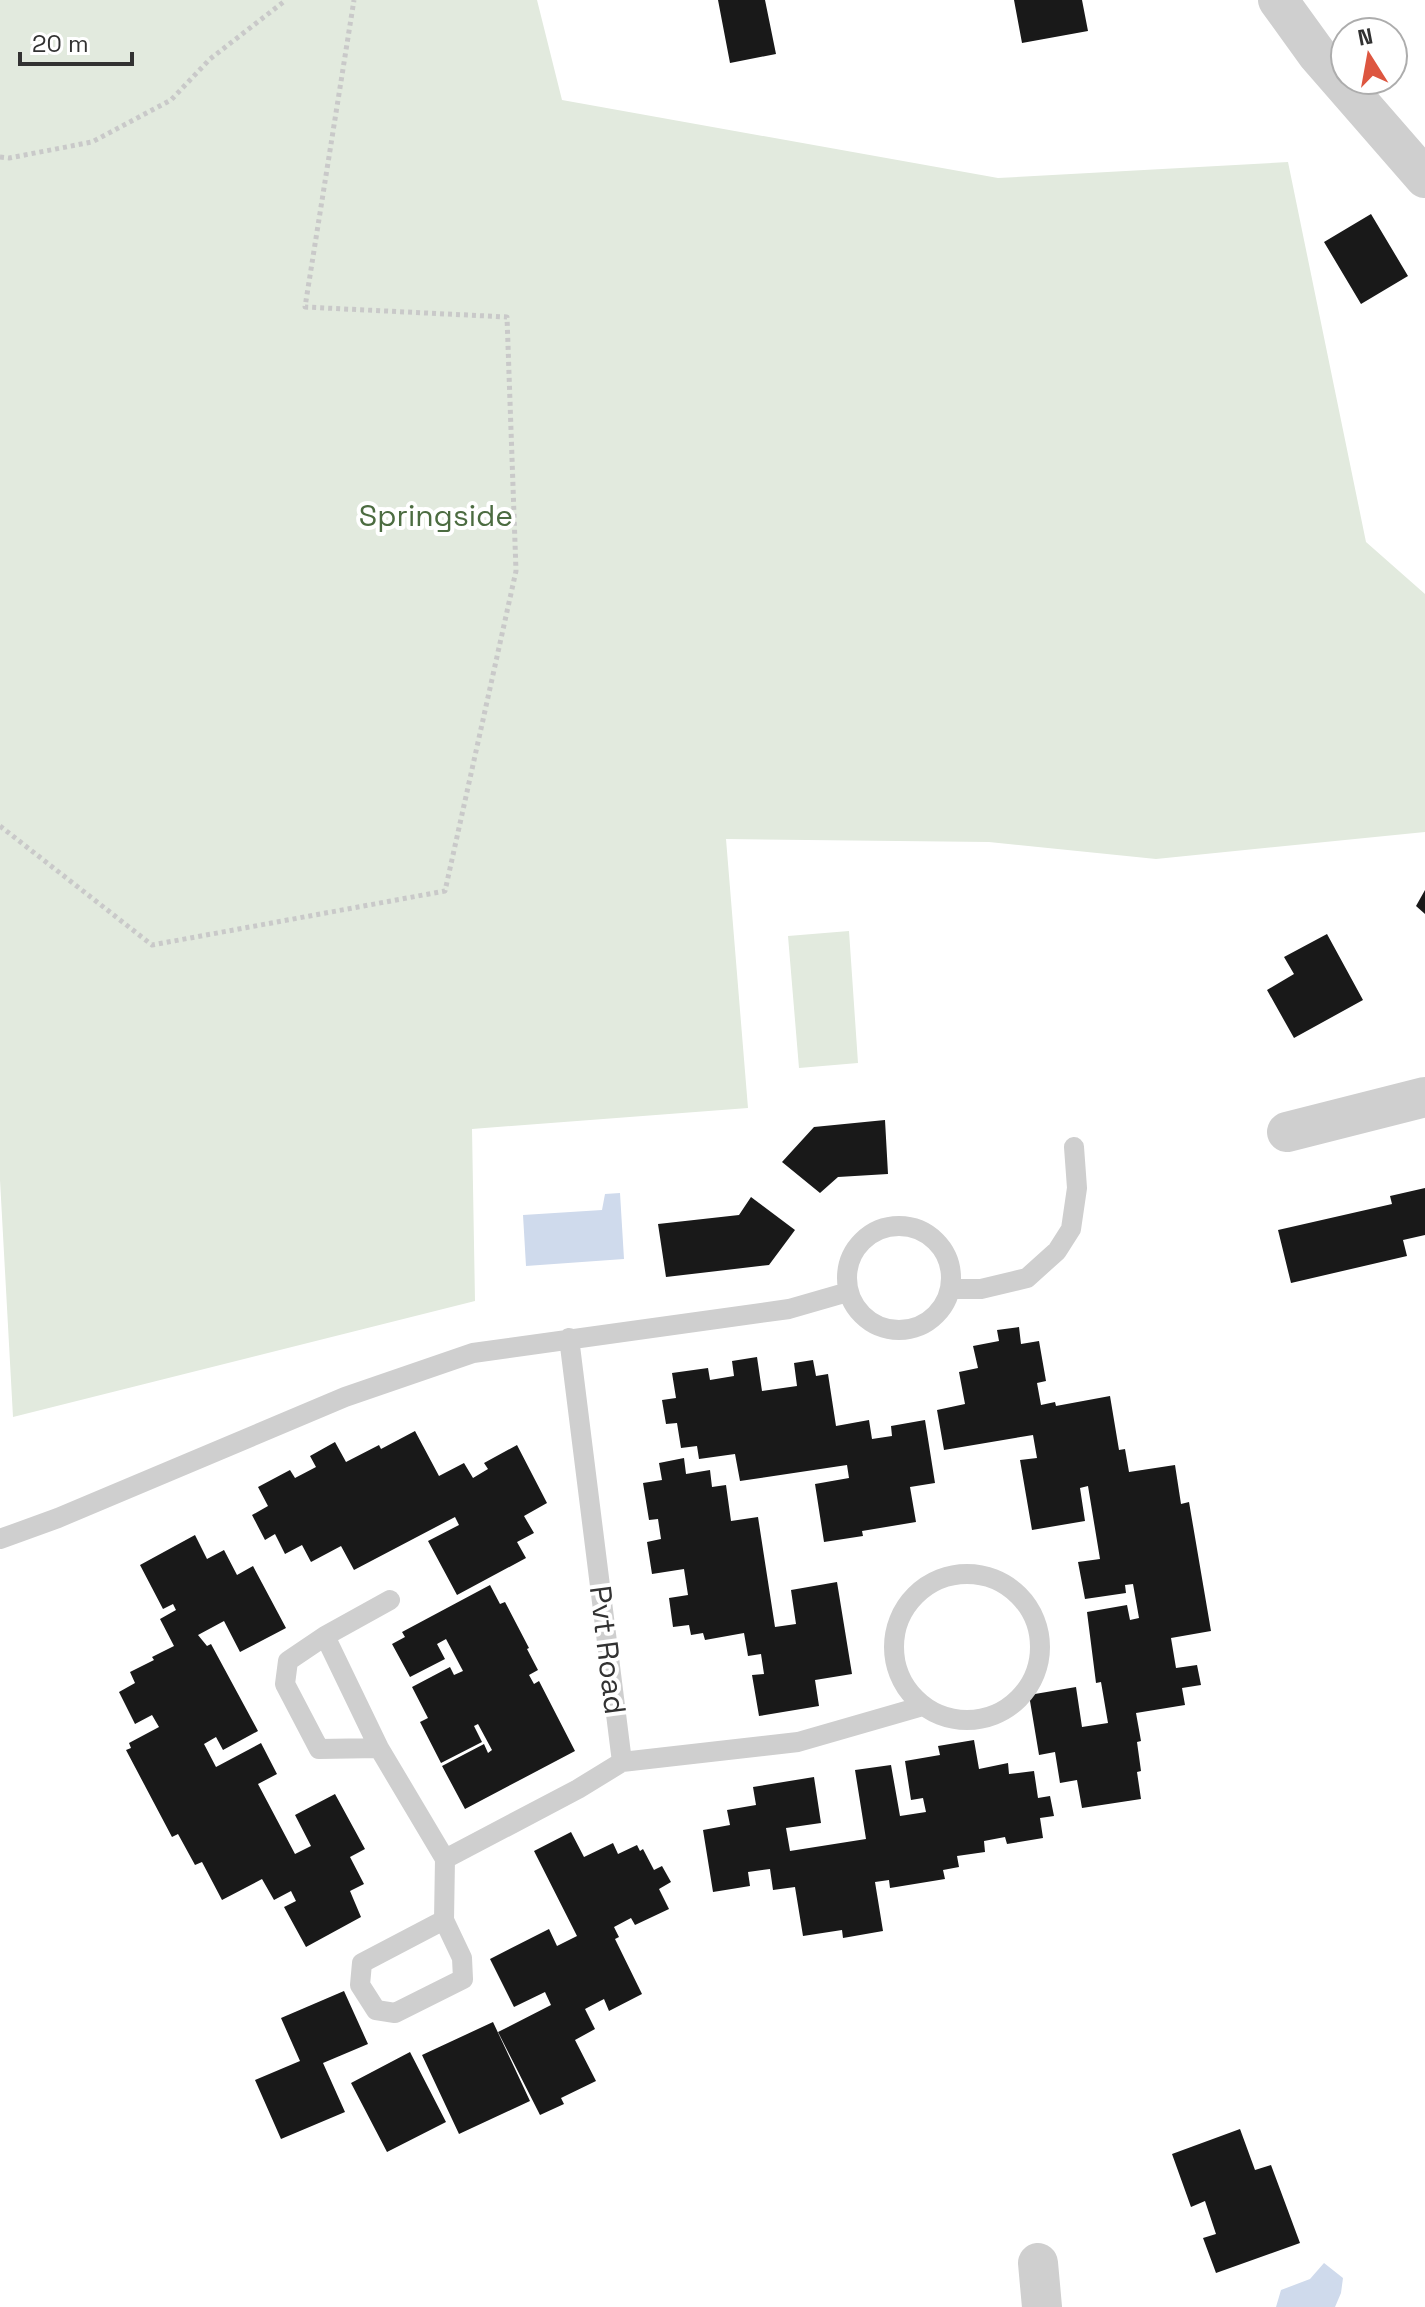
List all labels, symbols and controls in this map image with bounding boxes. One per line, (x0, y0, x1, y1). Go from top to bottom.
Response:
scale bar (20, 16, 132, 66)
north arrow (1329, 16, 1409, 96)
text: N (1355, 21, 1375, 52)
text: 20 m (32, 28, 89, 59)
park label: Springside (359, 496, 513, 535)
street label: Pvt Road (581, 1583, 635, 1717)

